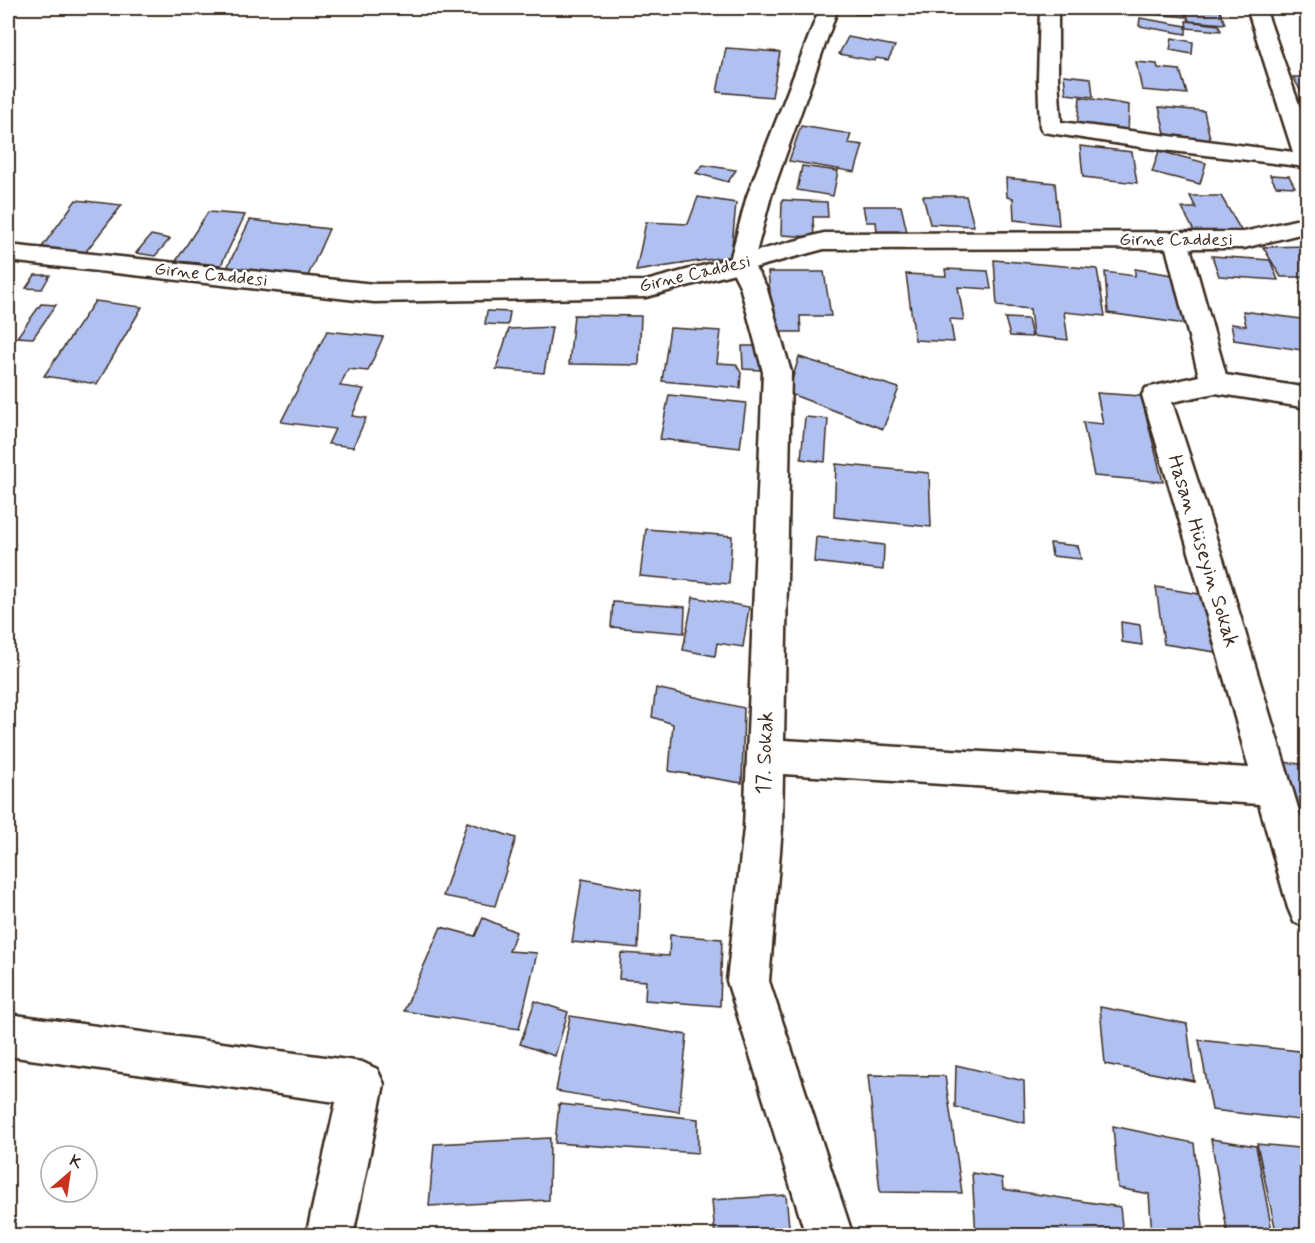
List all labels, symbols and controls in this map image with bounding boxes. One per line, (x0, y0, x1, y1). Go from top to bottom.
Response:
street label: Girne Caddesi (1119, 228, 1233, 252)
street label: Girne Caddesi (637, 250, 753, 298)
street label: Girne Caddesi (153, 257, 269, 293)
street label: Hasan Hüseyin Sokak (1160, 451, 1246, 651)
street label: 17. Sokak (750, 711, 780, 795)
north arrow (39, 1144, 99, 1204)
text: K (66, 1150, 86, 1174)

